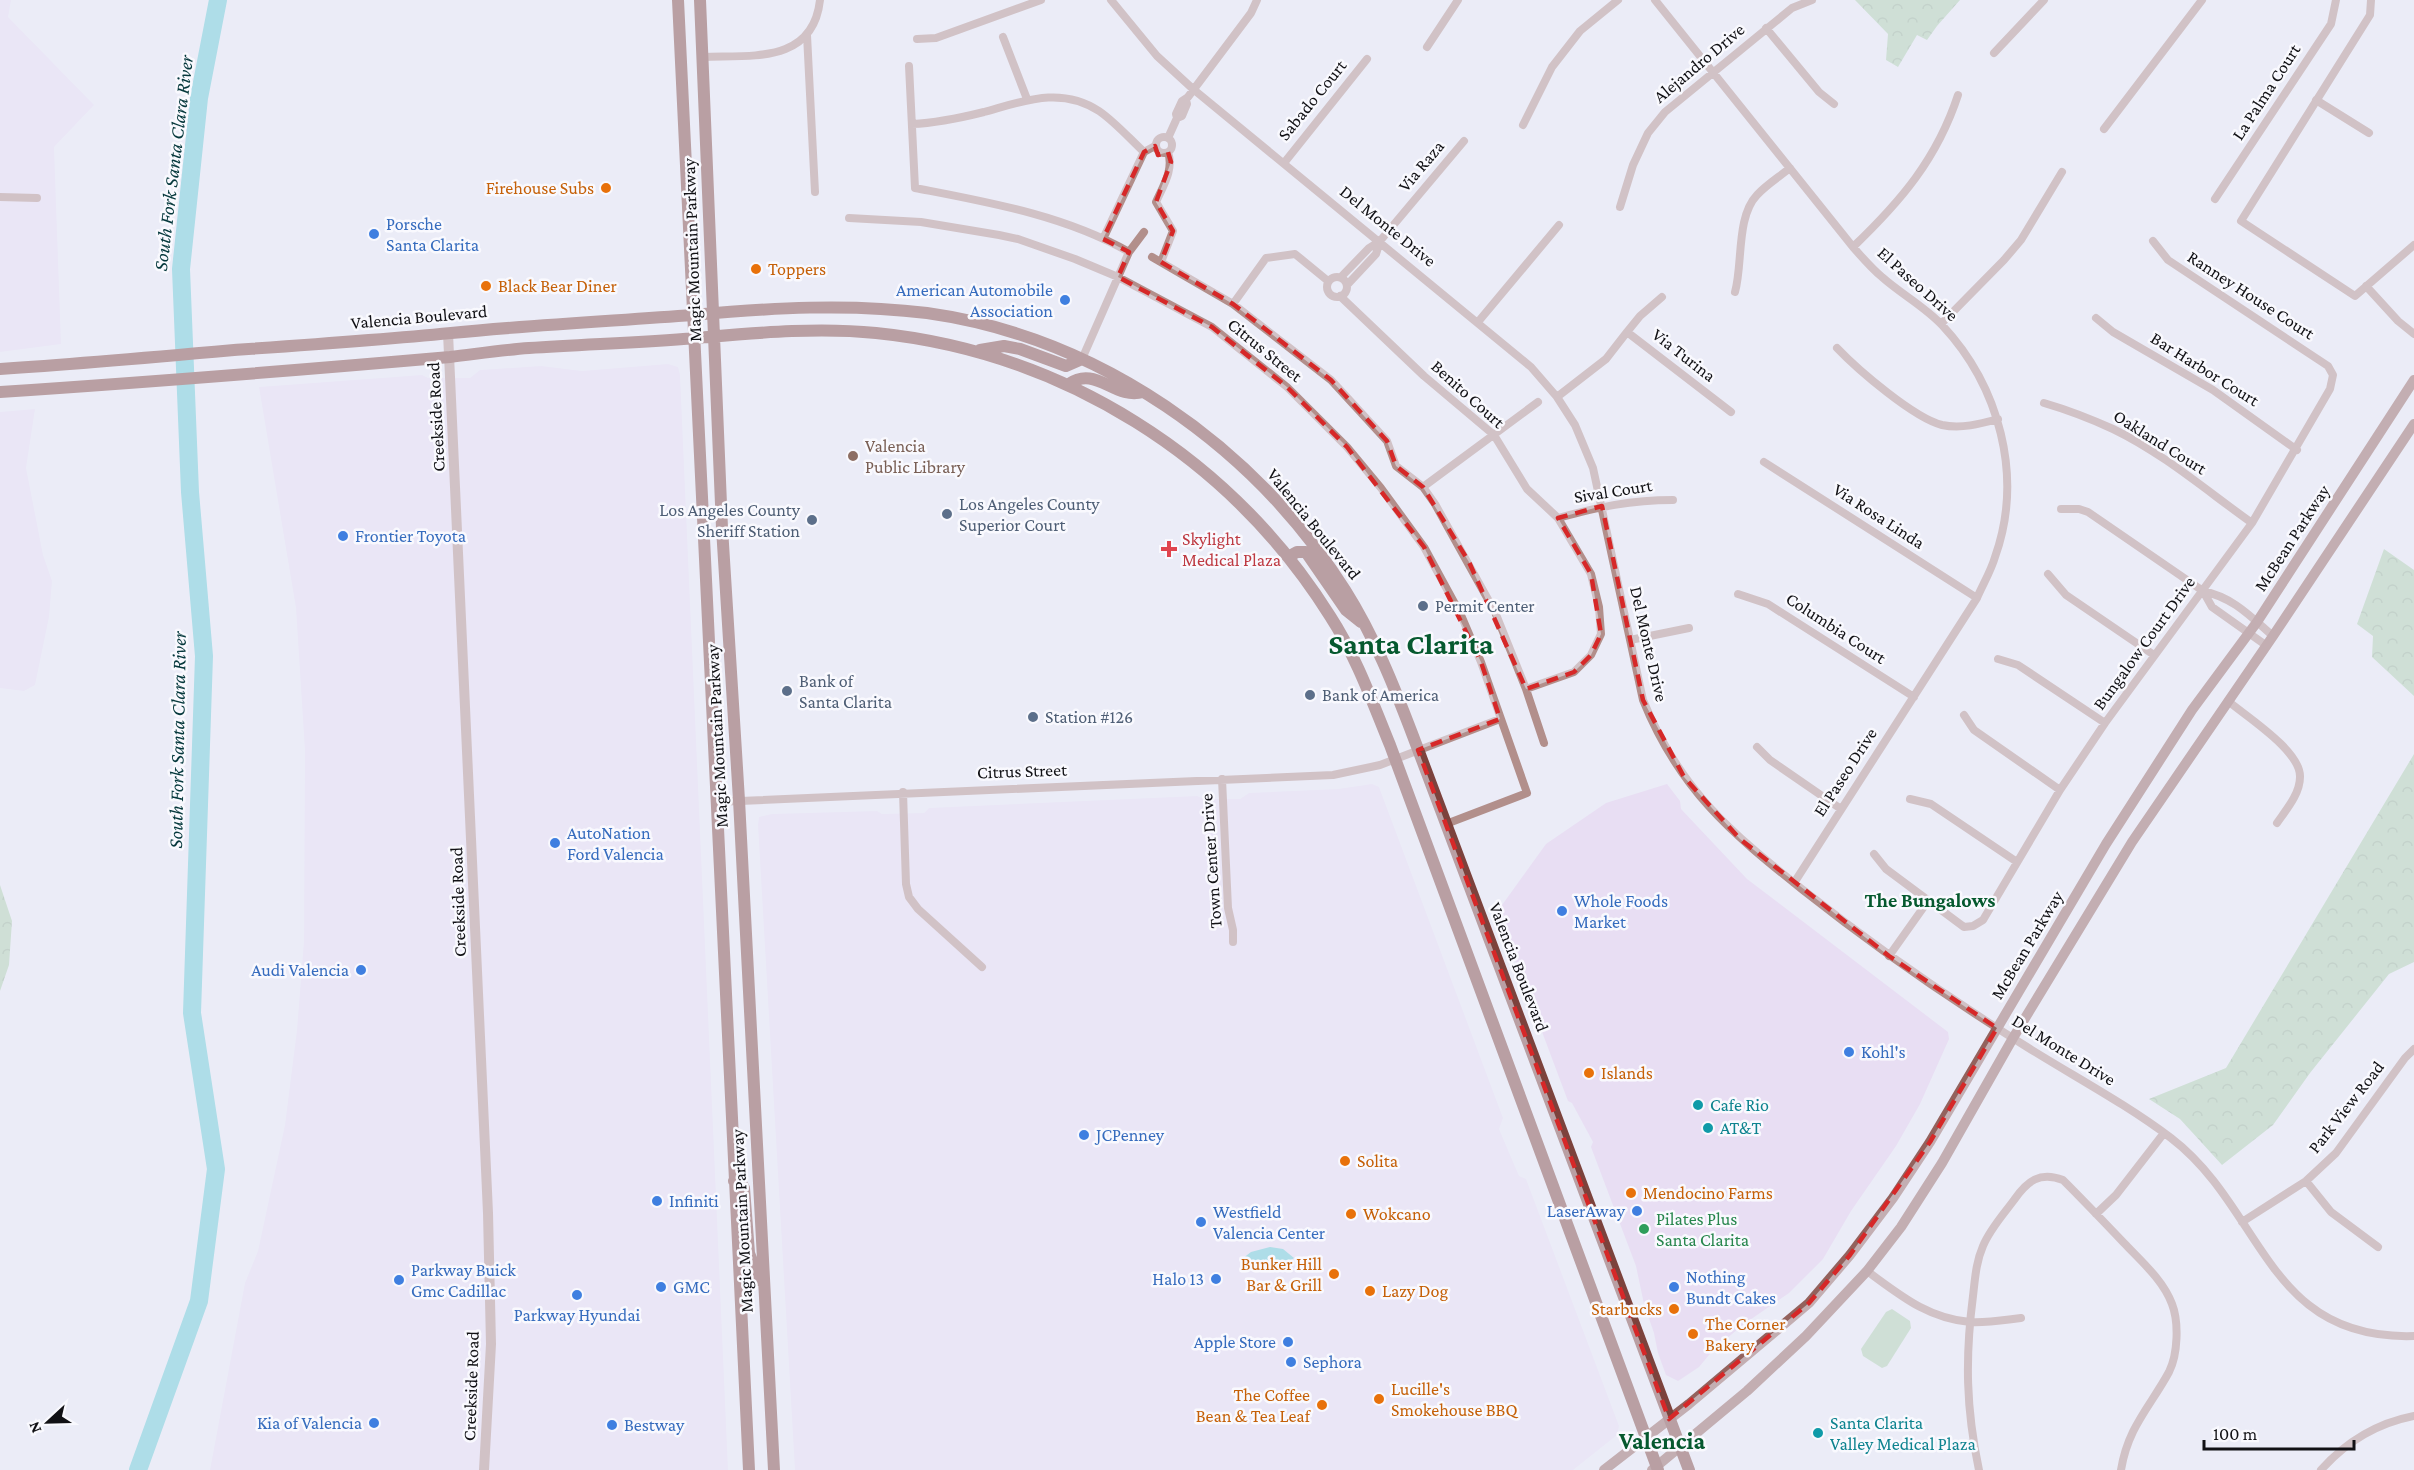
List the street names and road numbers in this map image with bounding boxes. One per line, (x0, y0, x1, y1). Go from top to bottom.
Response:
street label: Alejandro Drive (1650, 19, 1749, 108)
street label: La Palma Court (2228, 40, 2305, 144)
street label: Sabado Court (1274, 55, 1351, 144)
street label: Via Raza (1394, 136, 1448, 196)
street label: Magic Mountain Parkway (679, 157, 705, 342)
street label: Del Monte Drive (1336, 181, 1440, 271)
street label: El Paseo Drive (1874, 243, 1962, 325)
street label: Ranney House Court (2184, 247, 2319, 344)
street label: Valencia Boulevard (350, 301, 489, 333)
street label: Citrus Street (1224, 314, 1307, 387)
street label: Via Turina (1648, 324, 1720, 386)
street label: Bar Harbor Court (2147, 328, 2264, 411)
street label: Benito Court (1427, 356, 1510, 433)
street label: Creekside Road (423, 361, 449, 472)
street label: Oakland Court (2110, 405, 2211, 479)
street label: Valencia Boulevard (1263, 465, 1365, 584)
street label: Sival Court (1572, 475, 1655, 507)
street label: Via Rosa Linda (1830, 479, 1928, 553)
street label: McBean Parkway (2250, 480, 2334, 595)
street label: Bungalow Court Drive (2089, 572, 2199, 714)
street label: Del Monte Drive (1626, 584, 1672, 704)
street label: Columbia Court (1782, 588, 1891, 668)
street label: Magic Mountain Parkway (702, 643, 732, 828)
street label: El Paseo Drive (1809, 724, 1881, 820)
street label: Citrus Street (977, 759, 1068, 783)
street label: Town Center Drive (1196, 793, 1226, 929)
street label: Creekside Road (446, 846, 470, 957)
street label: McBean Parkway (1987, 887, 2068, 1003)
street label: Valencia Boulevard (1485, 900, 1553, 1035)
street label: Del Monte Drive (2009, 1010, 2119, 1090)
street label: Park View Road (2304, 1057, 2388, 1157)
street label: Magic Mountain Parkway (727, 1128, 757, 1313)
street label: Creekside Road (459, 1330, 483, 1441)

